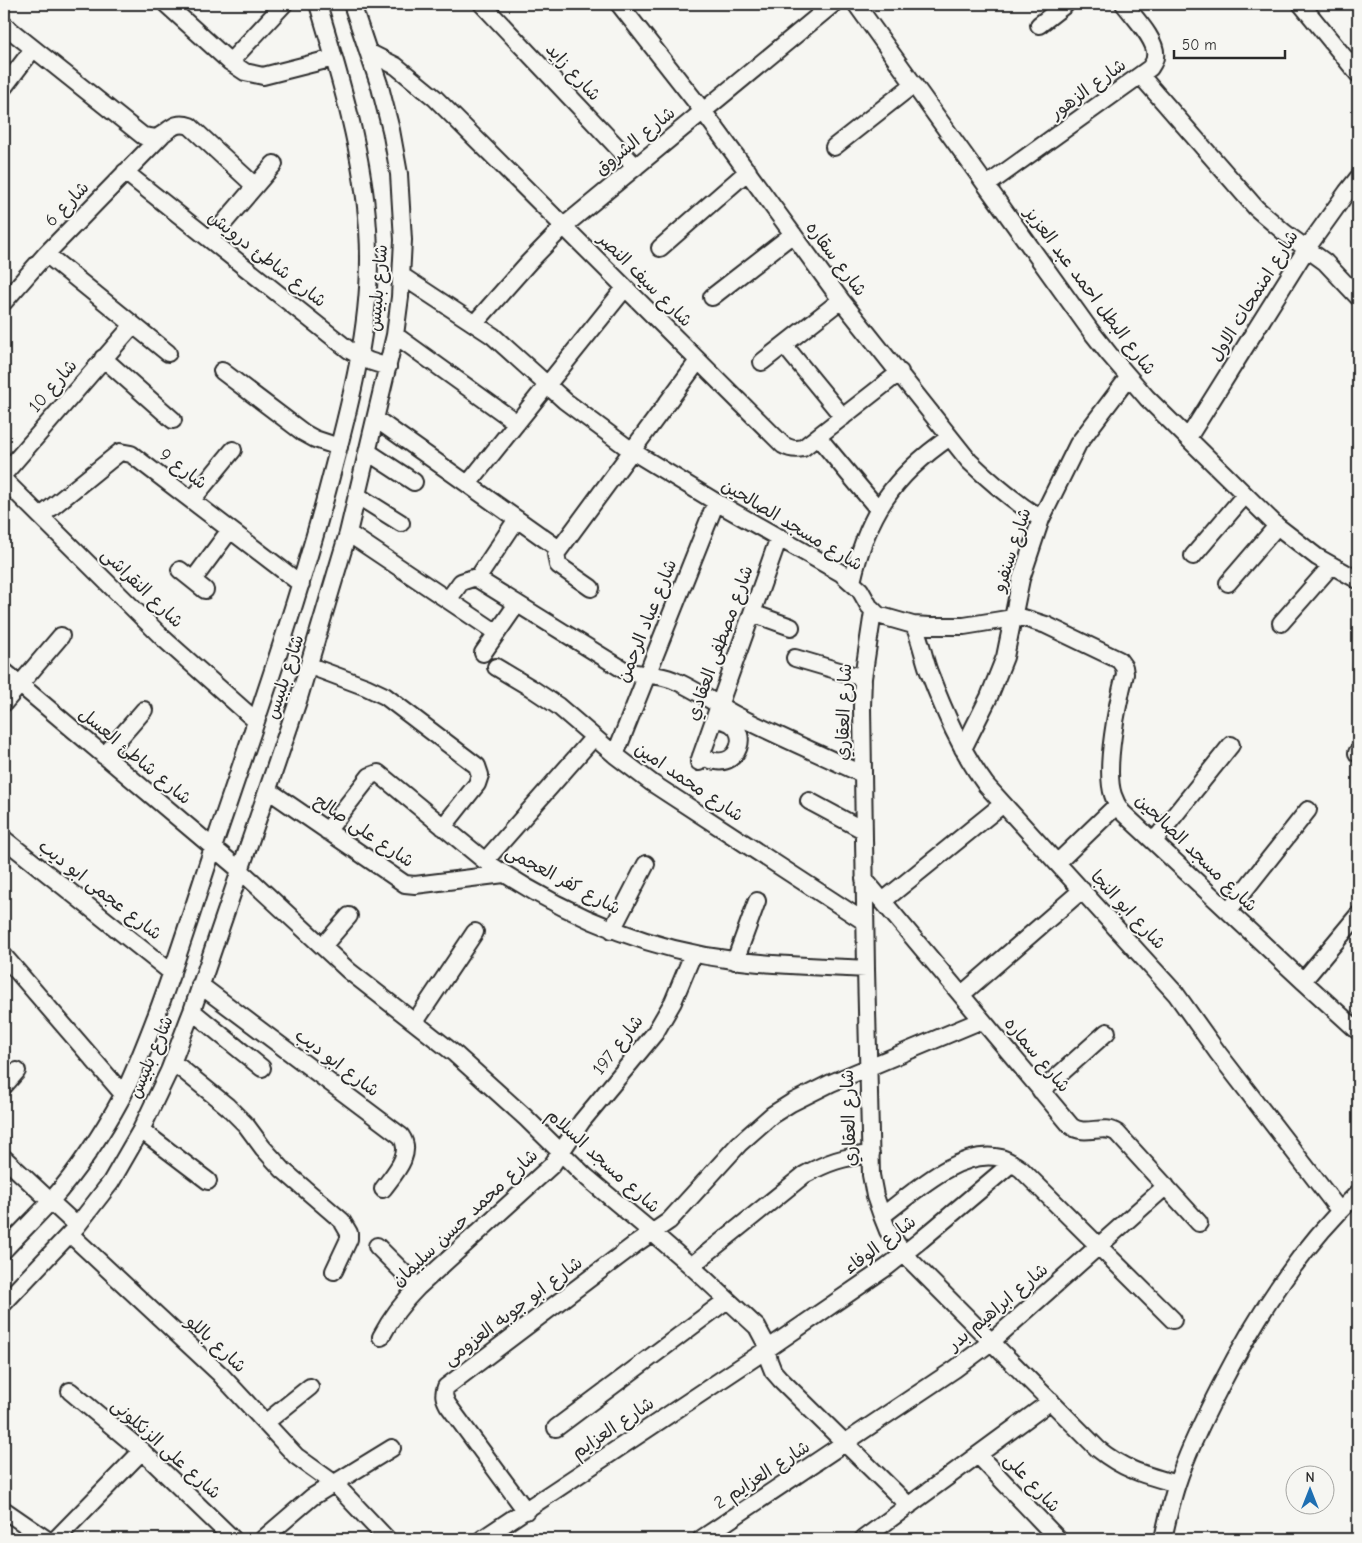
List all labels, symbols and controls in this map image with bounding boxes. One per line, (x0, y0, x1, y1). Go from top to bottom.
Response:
scale bar (1174, 28, 1286, 60)
text: 50 m (1182, 36, 1217, 54)
street label: شارع زايد (540, 39, 605, 106)
street label: شارع الزهور (1045, 54, 1131, 125)
street label: شارع الشروق (591, 102, 680, 181)
street label: شارع 6 (40, 177, 94, 232)
street label: شارع البطل احمد عبد العزيز (1018, 201, 1160, 380)
street label: شارع شاطئ درويش (203, 206, 330, 312)
street label: شارع سقاره (800, 218, 871, 301)
street label: شارع سيف النصر (592, 227, 696, 332)
street label: شارع امنمحات الاول (1205, 227, 1304, 366)
street label: شارع بلبيس (364, 244, 393, 333)
street label: شارع 10 (24, 355, 82, 417)
street label: شارع 9 (154, 444, 211, 495)
street label: شارع مسجد الصالحين (717, 474, 867, 576)
street label: شارع سنفرو (988, 505, 1036, 596)
street label: شارع النقراشى (96, 544, 187, 633)
street label: شارع عباد الرحمن (613, 556, 682, 686)
street label: شارع مصطفى العقادي (682, 563, 760, 724)
street label: شارع بلبيس (262, 632, 309, 722)
street label: شارع العقاري (832, 663, 858, 761)
street label: شارع شاطئ العسل (74, 703, 195, 810)
street label: شارع محمد امين (630, 738, 747, 827)
street label: شارع مسجد الصالحين (1130, 789, 1261, 917)
street label: شارع على صالح (310, 790, 418, 873)
street label: شارع عجمى ابو ديب (34, 835, 166, 945)
street label: شارع كفر العجمى (501, 841, 624, 920)
street label: شارع ابو النجا (1085, 866, 1170, 955)
street label: شارع 197 (588, 1011, 649, 1080)
street label: شارع بلبيس (124, 1013, 179, 1102)
street label: شارع سماره (999, 1013, 1074, 1097)
street label: شارع ابو ديب (290, 1025, 383, 1102)
street label: شارع العقاري (837, 1069, 863, 1167)
street label: شارع مسجد السلام (540, 1105, 664, 1220)
street label: شارع محمد حسن سليمان (388, 1145, 543, 1292)
street label: شارع الوفاء (840, 1211, 921, 1280)
street label: شارع ابو جوبه العزومى (439, 1252, 587, 1371)
street label: شارع ابراهيم بدر (942, 1259, 1054, 1359)
street label: شارع باللو (180, 1310, 250, 1378)
street label: شارع العزايم (568, 1393, 660, 1466)
street label: شارع على الزنكلونى (106, 1394, 225, 1504)
street label: شارع العزايم 2 (710, 1436, 816, 1516)
street label: شارع على (999, 1449, 1065, 1517)
north arrow (1284, 1466, 1334, 1516)
text: N (1305, 1469, 1315, 1486)

